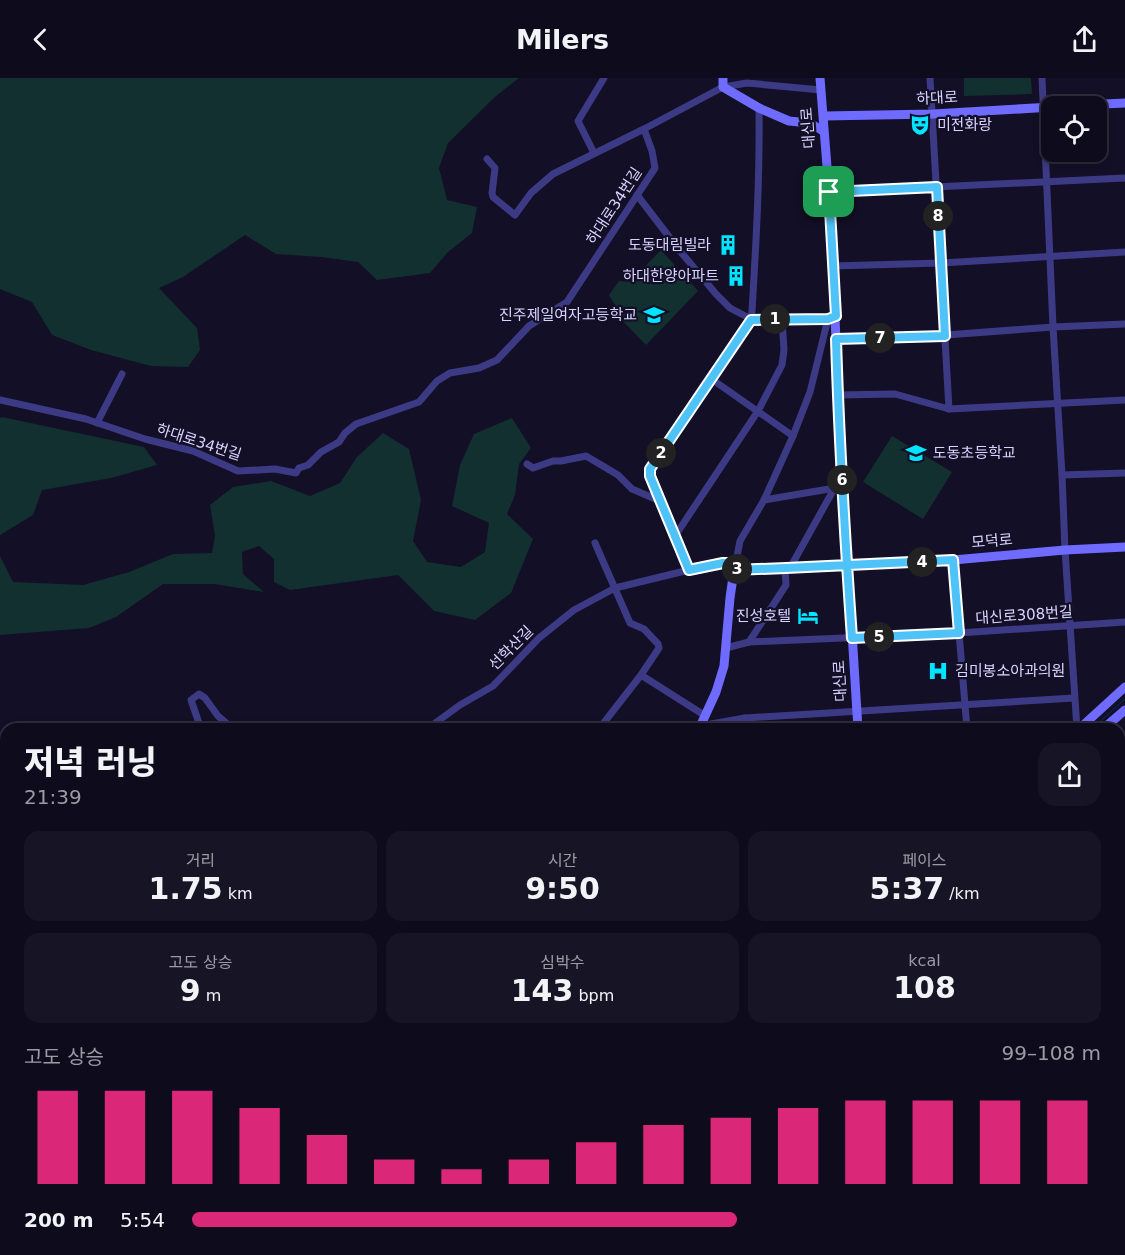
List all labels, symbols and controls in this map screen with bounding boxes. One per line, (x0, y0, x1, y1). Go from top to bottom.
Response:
icon: back (24, 23, 57, 56)
icon: share (1068, 23, 1101, 56)
text: Milers (516, 24, 609, 55)
street label: 하대로 (916, 88, 958, 108)
map controls (1041, 96, 1107, 162)
button: locate (1041, 96, 1107, 162)
street label: 대신로 (798, 107, 818, 149)
theatre icon: 미전화랑 (908, 113, 932, 137)
place label: 미전화랑 (937, 116, 992, 134)
street label: 하대로34번길 (582, 164, 646, 248)
pin (803, 166, 854, 217)
icon: arrive (812, 175, 845, 208)
pin: 8 (923, 201, 953, 231)
text: 8 (932, 206, 944, 225)
building icon: 도동대림빌라 (716, 233, 740, 257)
place label: 도동대림빌라 (628, 236, 711, 254)
building icon: 하대한양아파트 (724, 264, 748, 288)
place label: 하대한양아파트 (622, 267, 719, 285)
school or university icon: 진주제일여자고등학교 (642, 303, 666, 327)
pin: 1 (760, 304, 790, 334)
place label: 진주제일여자고등학교 (499, 306, 637, 324)
text: 1 (769, 309, 781, 328)
pin: 7 (865, 323, 895, 353)
text: 7 (874, 328, 886, 347)
street label: 하대로34번길 (154, 420, 244, 464)
pin: 2 (646, 438, 676, 468)
school or university icon: 도동초등학교 (904, 441, 928, 465)
text: 2 (655, 443, 667, 462)
place label: 도동초등학교 (933, 444, 1016, 462)
pin: 6 (827, 465, 857, 495)
text: 6 (836, 470, 848, 489)
street label: 모덕로 (971, 530, 1013, 552)
pin: 4 (907, 547, 937, 577)
text: 4 (916, 552, 928, 571)
pin: 3 (722, 554, 752, 584)
text: 3 (731, 559, 743, 578)
street label: 대신로308번길 (975, 603, 1073, 627)
hotel icon: 진성호텔 (796, 604, 820, 628)
place label: 진성호텔 (736, 607, 791, 625)
street label: 선학산길 (485, 622, 537, 674)
pin: 5 (864, 622, 894, 652)
text: 5 (873, 627, 885, 646)
hospital icon: 김미봉소아과의원 (926, 659, 950, 683)
street label: 대신로 (830, 660, 850, 702)
place label: 김미봉소아과의원 (955, 662, 1065, 680)
text: 저녁 러닝 (24, 743, 157, 782)
button: share (1038, 743, 1101, 806)
text: 21:39 (24, 785, 82, 809)
text: 거리 (186, 851, 215, 870)
text: 시간 (548, 851, 577, 870)
text: 페이스 (902, 851, 947, 870)
text: 1.75 (149, 871, 223, 906)
text: 9:50 (525, 871, 600, 906)
text: 5:37 (870, 871, 944, 906)
text: km (223, 884, 252, 903)
text: /km (944, 884, 979, 903)
text: kcal (908, 951, 941, 970)
text: 고도 상승 (169, 953, 232, 972)
text: 심박수 (540, 953, 585, 972)
text: 108 (893, 970, 956, 1005)
text: 9 (180, 973, 201, 1008)
text: 143 (511, 973, 573, 1008)
text: m (201, 986, 221, 1005)
text: bpm (573, 986, 614, 1005)
text: 99–108 m (1002, 1041, 1101, 1065)
text: 고도 상승 (24, 1045, 104, 1069)
text: 200 m (24, 1208, 94, 1232)
text: 5:54 (120, 1208, 165, 1232)

